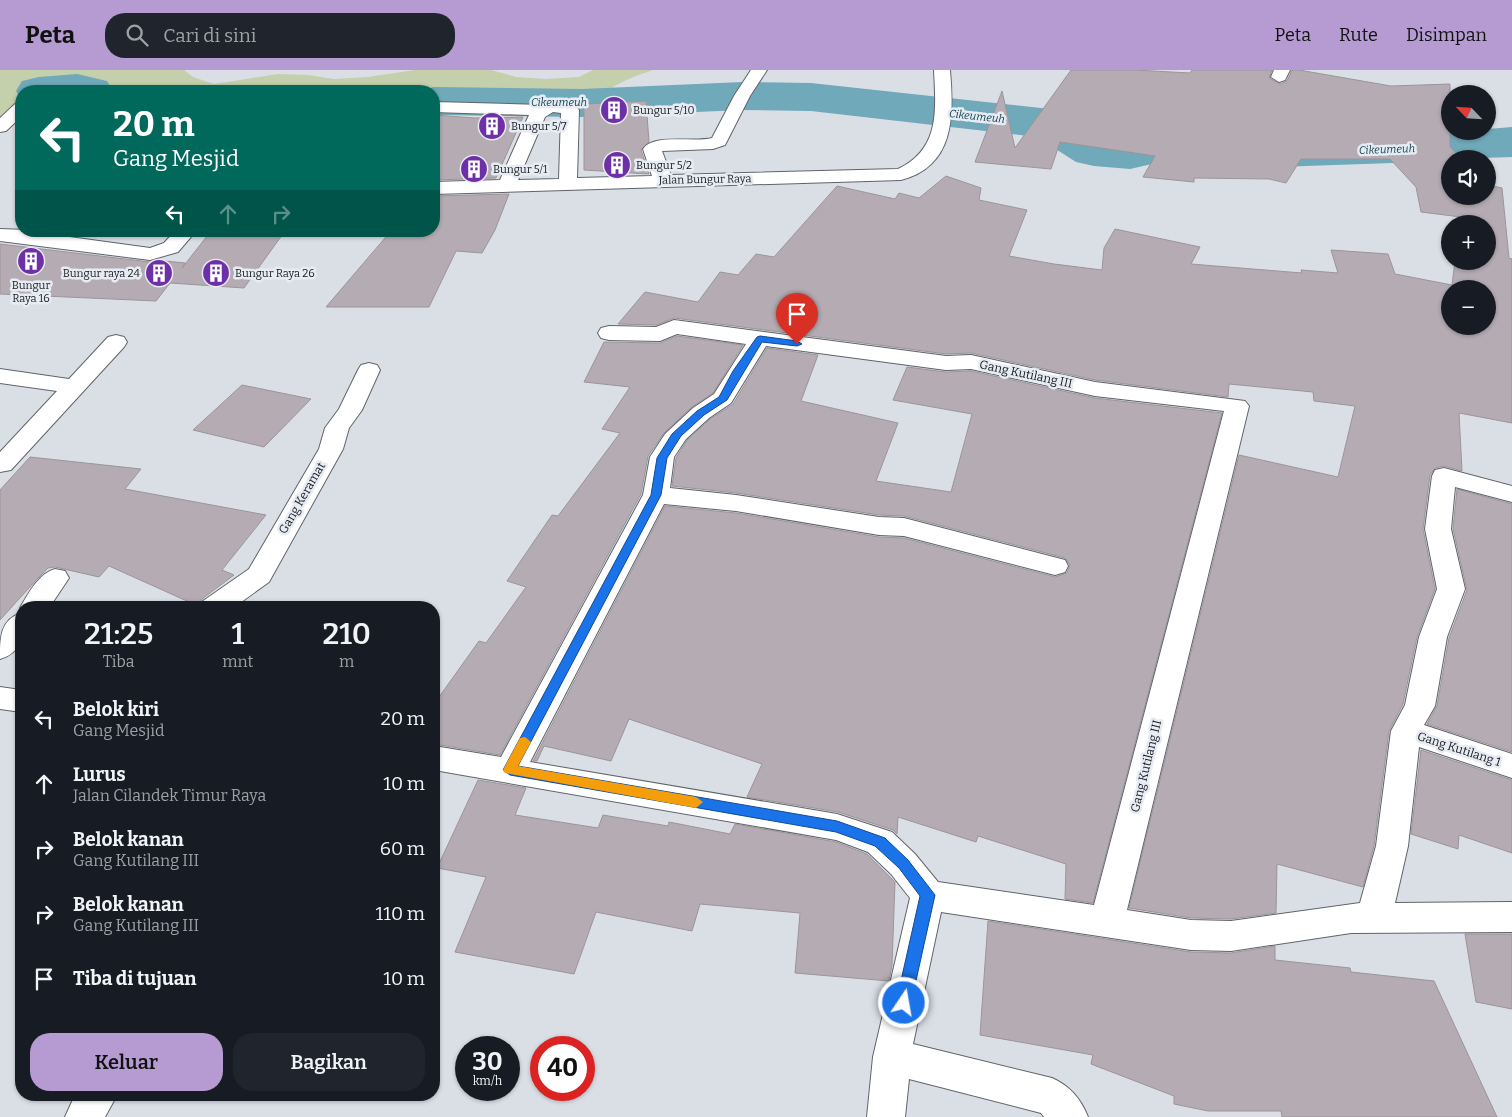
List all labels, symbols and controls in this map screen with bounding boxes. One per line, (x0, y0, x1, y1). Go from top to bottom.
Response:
search box (105, 13, 455, 58)
text: Peta (25, 21, 75, 49)
icon: search (123, 21, 151, 49)
text: Cari di sini (163, 24, 256, 47)
text: Peta (1275, 24, 1311, 46)
text: Rute (1339, 24, 1378, 46)
text: Disimpan (1406, 24, 1487, 46)
north arrow (1441, 85, 1496, 140)
map controls (1441, 85, 1496, 335)
building icon: Bungur 5/10 (599, 95, 629, 125)
water label: Cikeumeuh (531, 96, 587, 109)
text: 20 m (113, 103, 195, 145)
place label: Bungur 5/10 (633, 104, 695, 117)
icon: left (30, 105, 95, 170)
water label: Cikeumeuh (948, 107, 1006, 126)
building icon: Bungur 5/7 (477, 111, 507, 141)
place label: Bungur 5/7 (511, 120, 567, 133)
water label: Cikeumeuh (1359, 142, 1415, 157)
text: Gang Mesjid (113, 145, 239, 172)
building icon: Bungur 5/2 (602, 150, 632, 180)
button: sound (1441, 150, 1496, 205)
building icon: Bungur 5/1 (459, 154, 489, 184)
place label: Bungur 5/2 (636, 159, 692, 172)
place label: Bungur 5/1 (493, 163, 548, 176)
street label: Jalan Bungur Raya (658, 172, 751, 187)
icon: left (161, 200, 189, 228)
icon: ahead (214, 200, 242, 228)
icon: right (267, 200, 295, 228)
button: + (1441, 215, 1496, 270)
building icon: Bungur Raya 16 (16, 246, 46, 276)
building icon: Bungur raya 24 (144, 258, 174, 288)
building icon: Bungur Raya 26 (201, 258, 231, 288)
place label: Bungur raya 24 (63, 267, 141, 280)
place label: Bungur Raya 26 (235, 267, 315, 280)
place label: Bungur Raya 16 (12, 279, 50, 305)
button: − (1441, 280, 1496, 335)
pin (776, 293, 818, 344)
icon: arrive (783, 300, 811, 328)
street label: Gang Kutilang III (978, 357, 1074, 391)
street label: Gang Keramat (276, 459, 328, 536)
text: 21:25 (84, 616, 153, 652)
text: 1 (231, 616, 244, 652)
text: 210 (322, 616, 371, 652)
text: Tiba (103, 652, 135, 671)
text: mnt (222, 652, 253, 671)
text: m (339, 652, 354, 671)
text: Belok kiri (73, 698, 159, 721)
icon: left (30, 705, 58, 733)
text: 20 m (381, 707, 425, 730)
street label: Gang Kutilang III (1128, 718, 1164, 814)
text: Gang Mesjid (73, 721, 165, 740)
street label: Gang Kutilang 1 (1416, 729, 1503, 769)
text: Lurus (73, 763, 126, 786)
icon: ahead (30, 770, 58, 798)
text: 10 m (383, 772, 425, 795)
text: Jalan Cilandek Timur Raya (73, 786, 266, 805)
text: Belok kanan (73, 828, 184, 851)
icon: right (30, 835, 58, 863)
text: 60 m (380, 837, 425, 860)
text: Gang Kutilang III (73, 851, 199, 870)
text: Belok kanan (73, 893, 184, 916)
icon: right (30, 900, 58, 928)
text: 110 m (375, 902, 425, 925)
text: Gang Kutilang III (73, 916, 199, 935)
icon: arrive (30, 965, 58, 993)
text: Tiba di tujuan (73, 967, 197, 990)
text: 10 m (383, 967, 425, 990)
position arrow (877, 976, 929, 1028)
button: Keluar (30, 1033, 223, 1091)
button: Bagikan (233, 1033, 425, 1091)
speed limit sign: 40 (530, 1036, 595, 1101)
text: 30 (472, 1047, 503, 1077)
text: km/h (473, 1074, 502, 1088)

